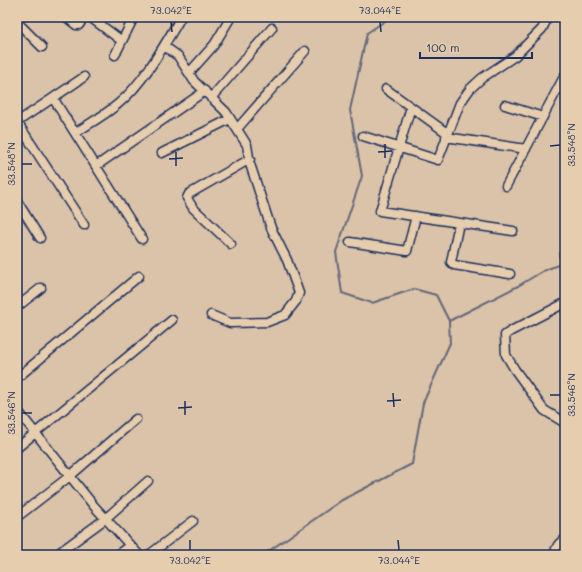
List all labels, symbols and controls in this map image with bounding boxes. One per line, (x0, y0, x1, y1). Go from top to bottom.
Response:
text: 73.042°E (150, 3, 192, 17)
text: 73.044°E (359, 3, 401, 17)
scale bar (420, 34, 532, 60)
text: 100 m (426, 39, 460, 55)
text: 33.548°N (564, 123, 578, 167)
text: 33.548°N (4, 142, 18, 186)
text: 33.546°N (564, 373, 578, 417)
text: 33.546°N (4, 391, 18, 435)
text: 73.042°E (169, 553, 211, 567)
text: 73.044°E (378, 553, 420, 567)

